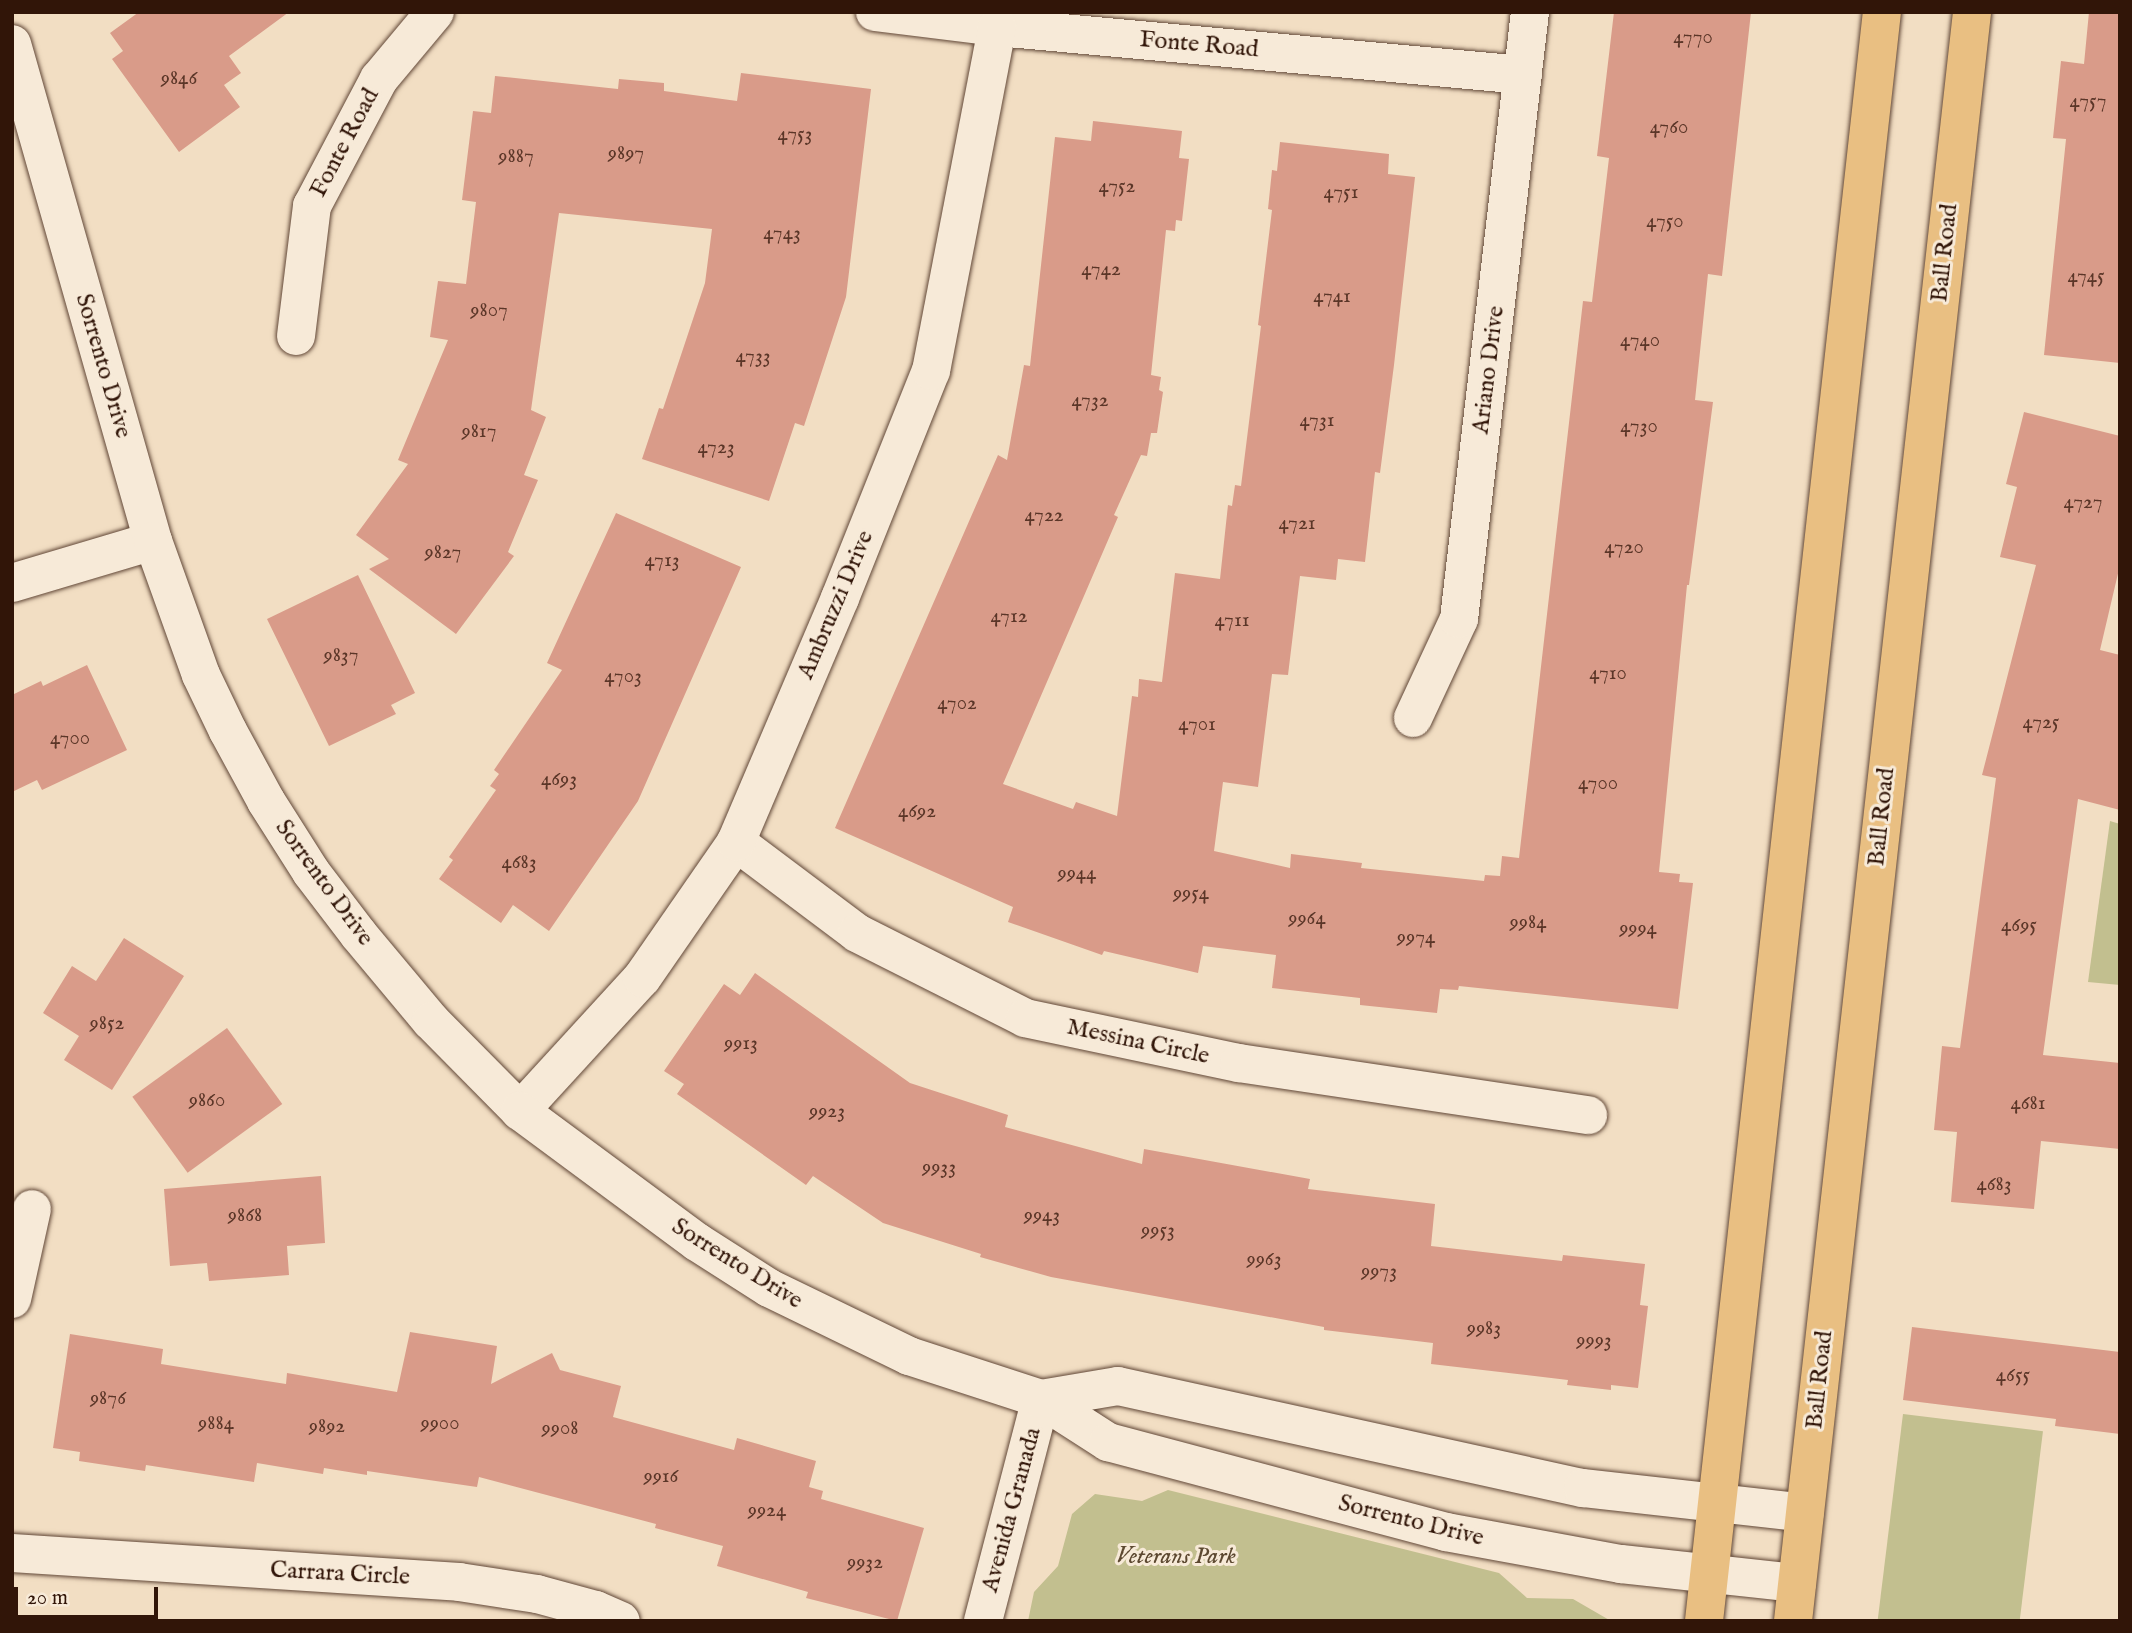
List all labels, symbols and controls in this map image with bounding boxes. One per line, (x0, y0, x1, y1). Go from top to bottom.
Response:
street label: Fonte Road (1138, 25, 1260, 65)
house number: 4770 (1673, 25, 1713, 51)
house number: 9846 (161, 66, 197, 92)
street label: Fonte Road (304, 84, 386, 202)
house number: 4757 (2070, 89, 2106, 115)
house number: 4760 (1650, 115, 1688, 141)
house number: 4753 (778, 122, 812, 148)
house number: 9897 (608, 141, 644, 167)
house number: 9887 (498, 144, 534, 170)
house number: 4752 (1099, 174, 1135, 200)
house number: 4751 (1324, 180, 1358, 206)
street label: Ball Road (1926, 202, 1964, 304)
house number: 4750 (1646, 209, 1684, 235)
house number: 4743 (763, 221, 801, 247)
house number: 4742 (1081, 257, 1121, 283)
house number: 4745 (2067, 264, 2105, 290)
house number: 4741 (1313, 284, 1351, 310)
street label: Sorrento Drive (69, 291, 137, 441)
house number: 9807 (470, 298, 508, 324)
street label: Ariano Drive (1467, 304, 1511, 436)
house number: 4740 (1620, 328, 1660, 354)
house number: 4733 (735, 344, 771, 370)
house number: 4732 (1071, 388, 1109, 414)
house number: 4731 (1299, 408, 1335, 434)
house number: 4730 (1620, 414, 1658, 440)
house number: 9817 (461, 419, 497, 445)
house number: 4723 (697, 435, 735, 461)
house number: 4727 (2064, 490, 2102, 516)
house number: 4722 (1024, 503, 1064, 529)
house number: 4721 (1278, 511, 1316, 537)
street label: Ambruzzi Drive (792, 526, 880, 684)
house number: 4720 (1604, 535, 1644, 561)
house number: 9827 (425, 540, 461, 566)
house number: 4713 (644, 548, 680, 574)
house number: 4712 (990, 604, 1028, 630)
house number: 4711 (1214, 608, 1250, 634)
house number: 9837 (323, 643, 359, 669)
house number: 4710 (1589, 661, 1627, 687)
house number: 4703 (604, 664, 642, 690)
house number: 4702 (937, 691, 977, 717)
house number: 4725 (2023, 710, 2059, 736)
house number: 4701 (1178, 712, 1216, 738)
house number: 4700 (50, 726, 90, 752)
street label: Ball Road (1863, 766, 1901, 868)
house number: 4693 (541, 767, 577, 793)
house number: 4700 (1578, 771, 1618, 797)
house number: 4692 (898, 799, 936, 825)
street label: Sorrento Drive (269, 814, 379, 952)
house number: 4683 (501, 850, 537, 876)
house number: 9944 (1058, 861, 1096, 887)
house number: 9954 (1173, 881, 1209, 907)
house number: 9964 (1288, 906, 1326, 932)
house number: 9984 (1510, 910, 1546, 936)
house number: 4695 (2001, 913, 2037, 939)
house number: 9994 (1619, 916, 1657, 942)
house number: 9974 (1397, 925, 1435, 951)
house number: 9852 (90, 1011, 124, 1037)
street label: Messina Circle (1064, 1013, 1212, 1071)
house number: 9913 (724, 1031, 758, 1057)
house number: 9860 (189, 1088, 225, 1114)
house number: 4681 (2010, 1091, 2046, 1117)
house number: 9923 (809, 1099, 845, 1125)
house number: 9933 (922, 1155, 956, 1181)
house number: 4683 (1976, 1172, 2012, 1198)
house number: 9868 (228, 1203, 262, 1229)
house number: 9943 (1024, 1203, 1060, 1229)
street label: Sorrento Drive (666, 1212, 808, 1316)
house number: 9953 (1141, 1218, 1175, 1244)
house number: 9963 (1246, 1247, 1282, 1273)
house number: 9973 (1361, 1259, 1397, 1285)
house number: 9983 (1467, 1316, 1501, 1342)
house number: 9993 (1576, 1328, 1612, 1354)
street label: Ball Road (1801, 1329, 1839, 1431)
house number: 4655 (1996, 1363, 2030, 1389)
house number: 9876 (90, 1386, 126, 1412)
house number: 9884 (198, 1411, 234, 1437)
house number: 9900 (421, 1411, 459, 1437)
house number: 9892 (309, 1414, 345, 1440)
house number: 9908 (542, 1416, 578, 1442)
street label: Avenida Granada (976, 1424, 1048, 1596)
house number: 9916 (644, 1464, 678, 1490)
street label: Sorrento Drive (1335, 1489, 1487, 1553)
house number: 9924 (748, 1498, 786, 1524)
park label: Veterans Park (1116, 1543, 1236, 1571)
house number: 9932 (847, 1550, 883, 1576)
street label: Carrara Circle (269, 1556, 411, 1592)
scale bar (18, 1574, 161, 1618)
text: 20 m (27, 1585, 68, 1612)

